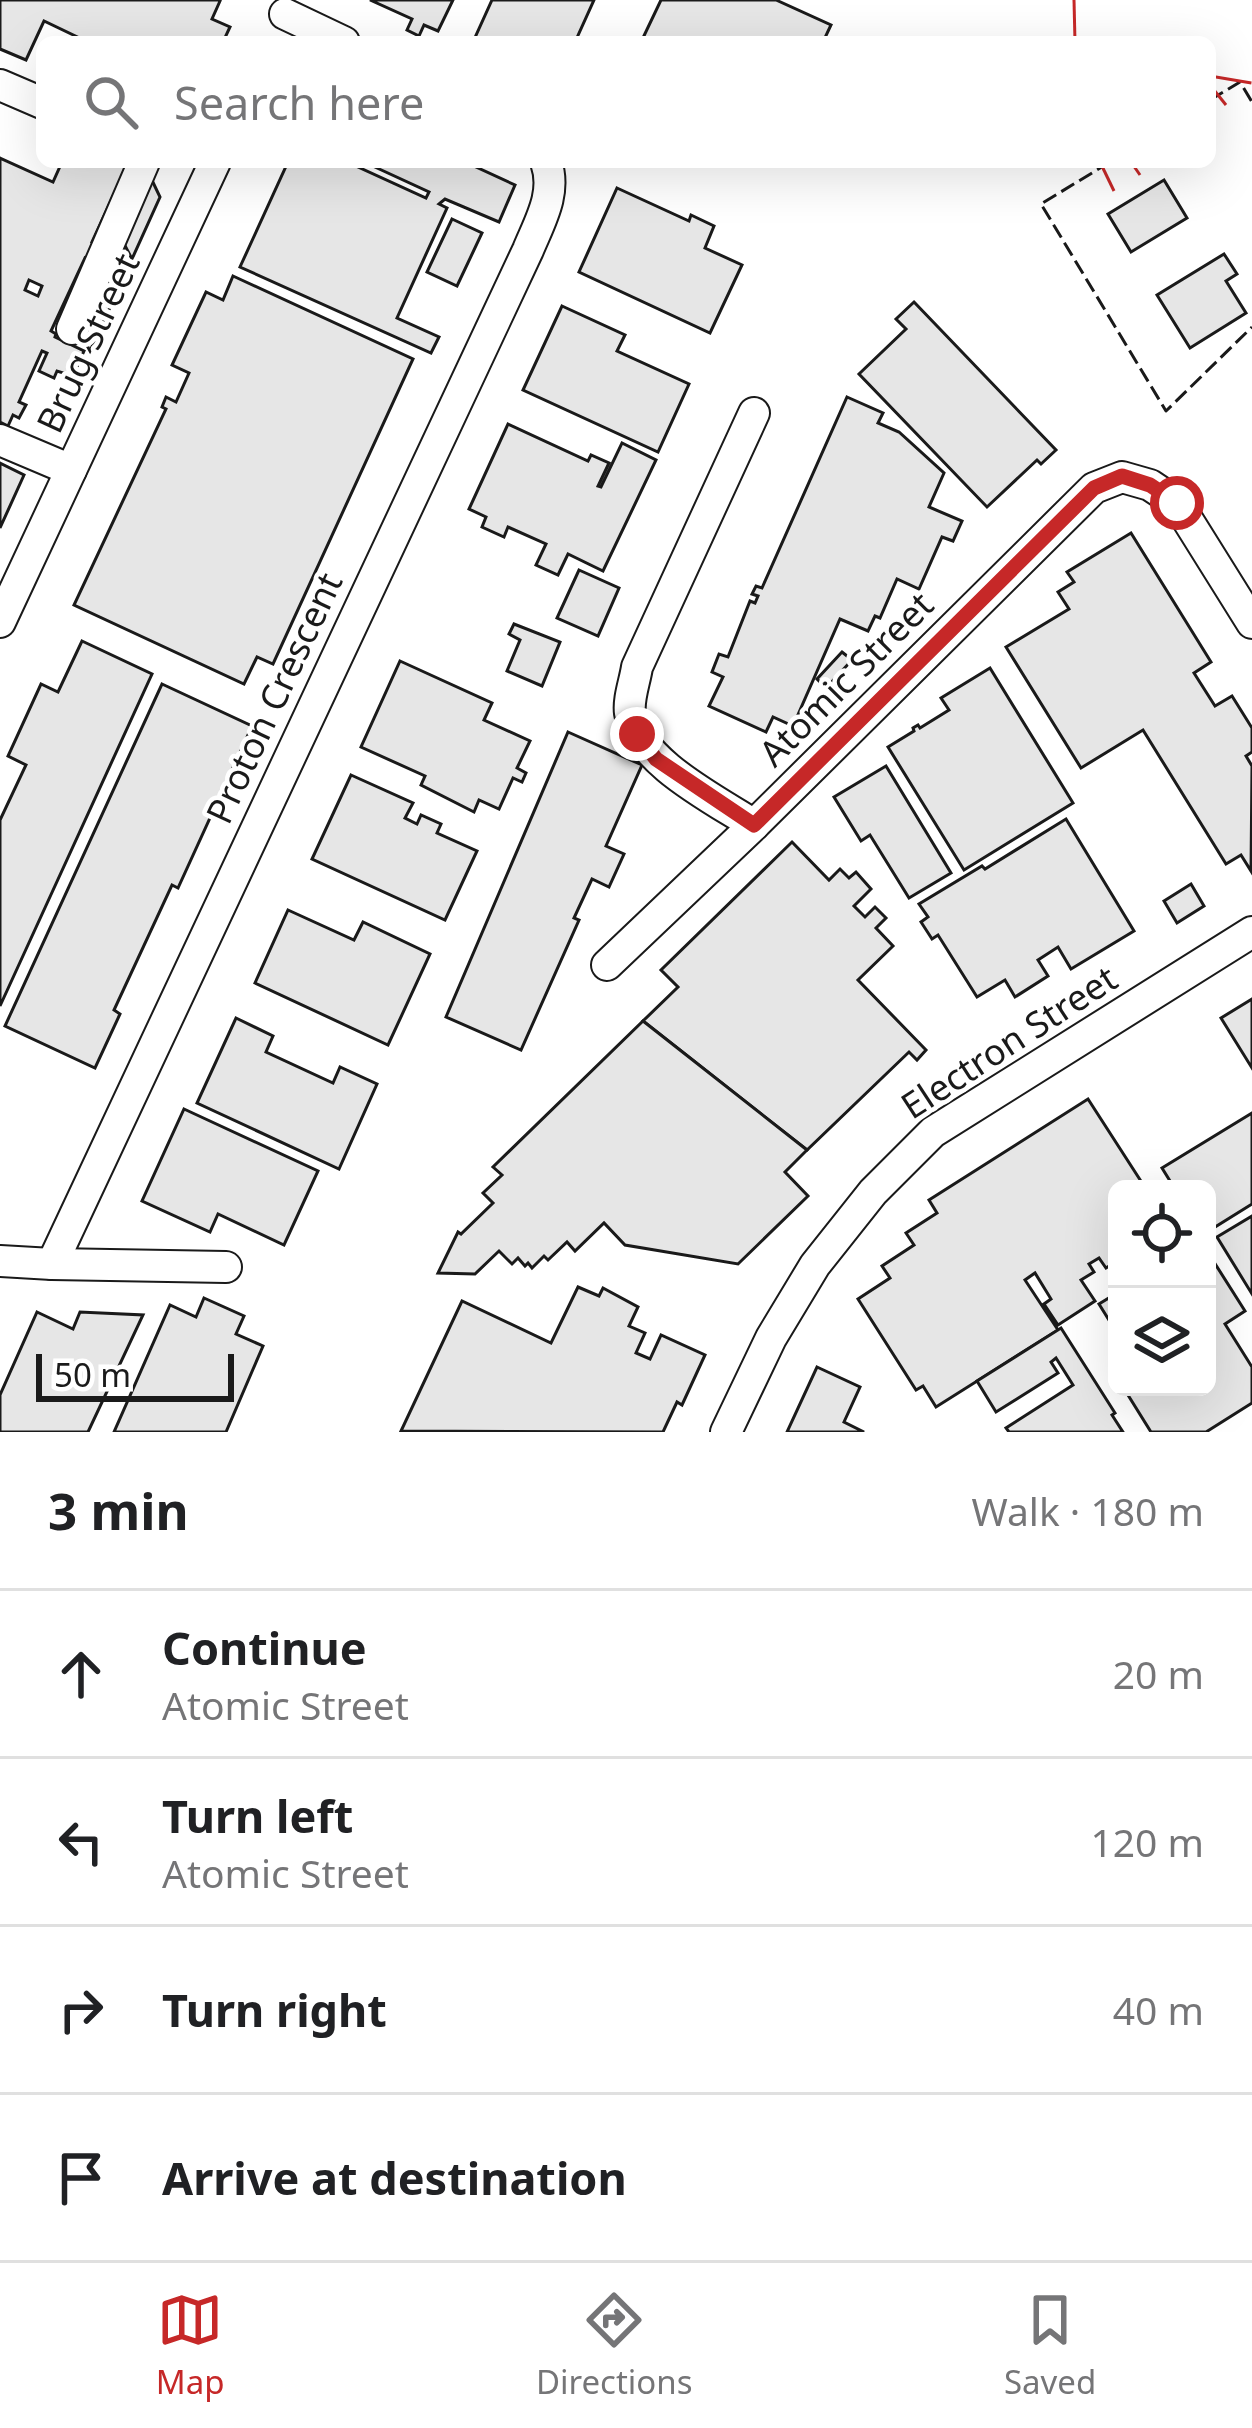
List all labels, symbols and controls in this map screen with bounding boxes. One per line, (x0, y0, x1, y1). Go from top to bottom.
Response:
search box (36, 36, 1216, 168)
icon: search (78, 69, 144, 135)
text: Search here (174, 72, 424, 133)
street label: Brug Street (25, 245, 150, 440)
route start (1150, 476, 1204, 530)
street label: Proton Crescent (194, 564, 353, 831)
street label: Atomic Street (748, 581, 944, 777)
route end (610, 707, 664, 761)
street label: Electron Street (891, 954, 1126, 1130)
map controls (1108, 1180, 1216, 1396)
button: locate (1108, 1180, 1216, 1288)
button: layers (1108, 1288, 1216, 1396)
scale bar (36, 1348, 234, 1401)
text: 50 m (54, 1352, 131, 1397)
text: 3 min (48, 1475, 189, 1545)
text: Walk · 180 m (971, 1484, 1204, 1537)
text: Continue (162, 1617, 367, 1678)
icon: ahead (48, 1641, 114, 1707)
text: 20 m (1113, 1647, 1204, 1700)
text: Atomic Street (162, 1678, 409, 1731)
text: Turn left (162, 1785, 353, 1846)
icon: left (48, 1809, 114, 1875)
text: 120 m (1090, 1815, 1204, 1868)
text: Atomic Street (162, 1846, 409, 1899)
icon: right (48, 1977, 114, 2043)
text: Turn right (162, 1979, 387, 2040)
text: 40 m (1113, 1983, 1204, 2036)
icon: arrive (48, 2145, 114, 2211)
text: Arrive at destination (162, 2147, 627, 2208)
tab: Map (156, 2287, 224, 2404)
tab: Directions (536, 2287, 693, 2404)
tab: Saved (1004, 2287, 1096, 2404)

